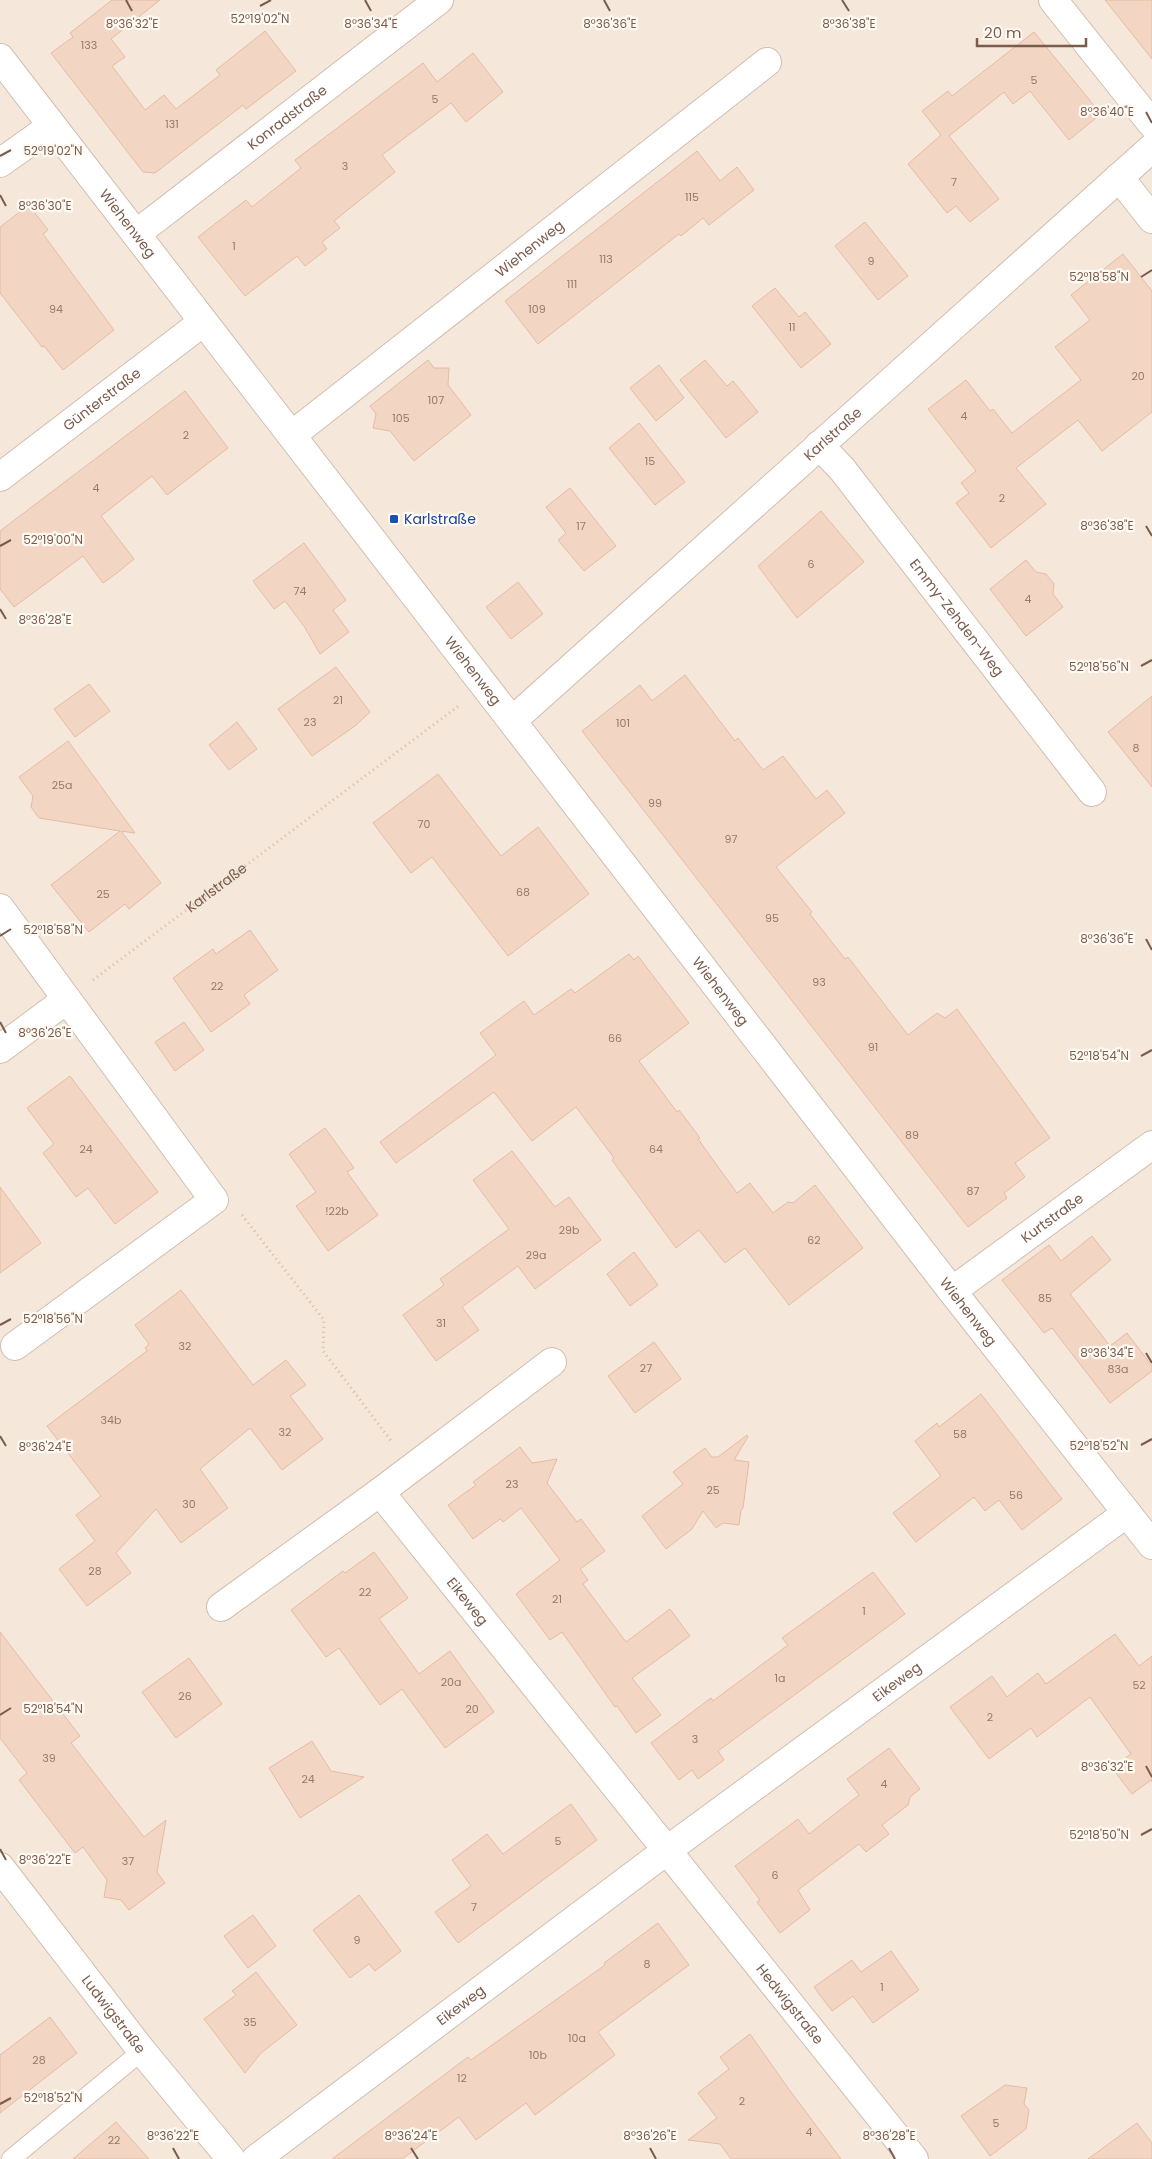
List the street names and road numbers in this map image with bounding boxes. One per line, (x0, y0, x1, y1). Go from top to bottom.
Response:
street label: Konradstraße (243, 80, 331, 154)
street label: Wiehenweg (95, 185, 161, 262)
street label: Wiehenweg (491, 215, 568, 282)
street label: Günterstraße (59, 363, 145, 436)
street label: Karlstraße (799, 402, 866, 465)
street label: Emmy-Zehden-Weg (905, 555, 1009, 680)
street label: Wiehenweg (440, 632, 506, 709)
street label: Karlstraße (181, 858, 251, 917)
street label: Wiehenweg (688, 953, 754, 1030)
street label: Kurtstraße (1017, 1188, 1088, 1248)
street label: Wiehenweg (935, 1273, 1001, 1350)
street label: Eikeweg (442, 1573, 493, 1629)
street label: Eikeweg (868, 1657, 925, 1706)
street label: Hedwigstraße (752, 1960, 828, 2049)
street label: Ludwigstraße (77, 1971, 151, 2058)
street label: Eikeweg (432, 1980, 489, 2030)

